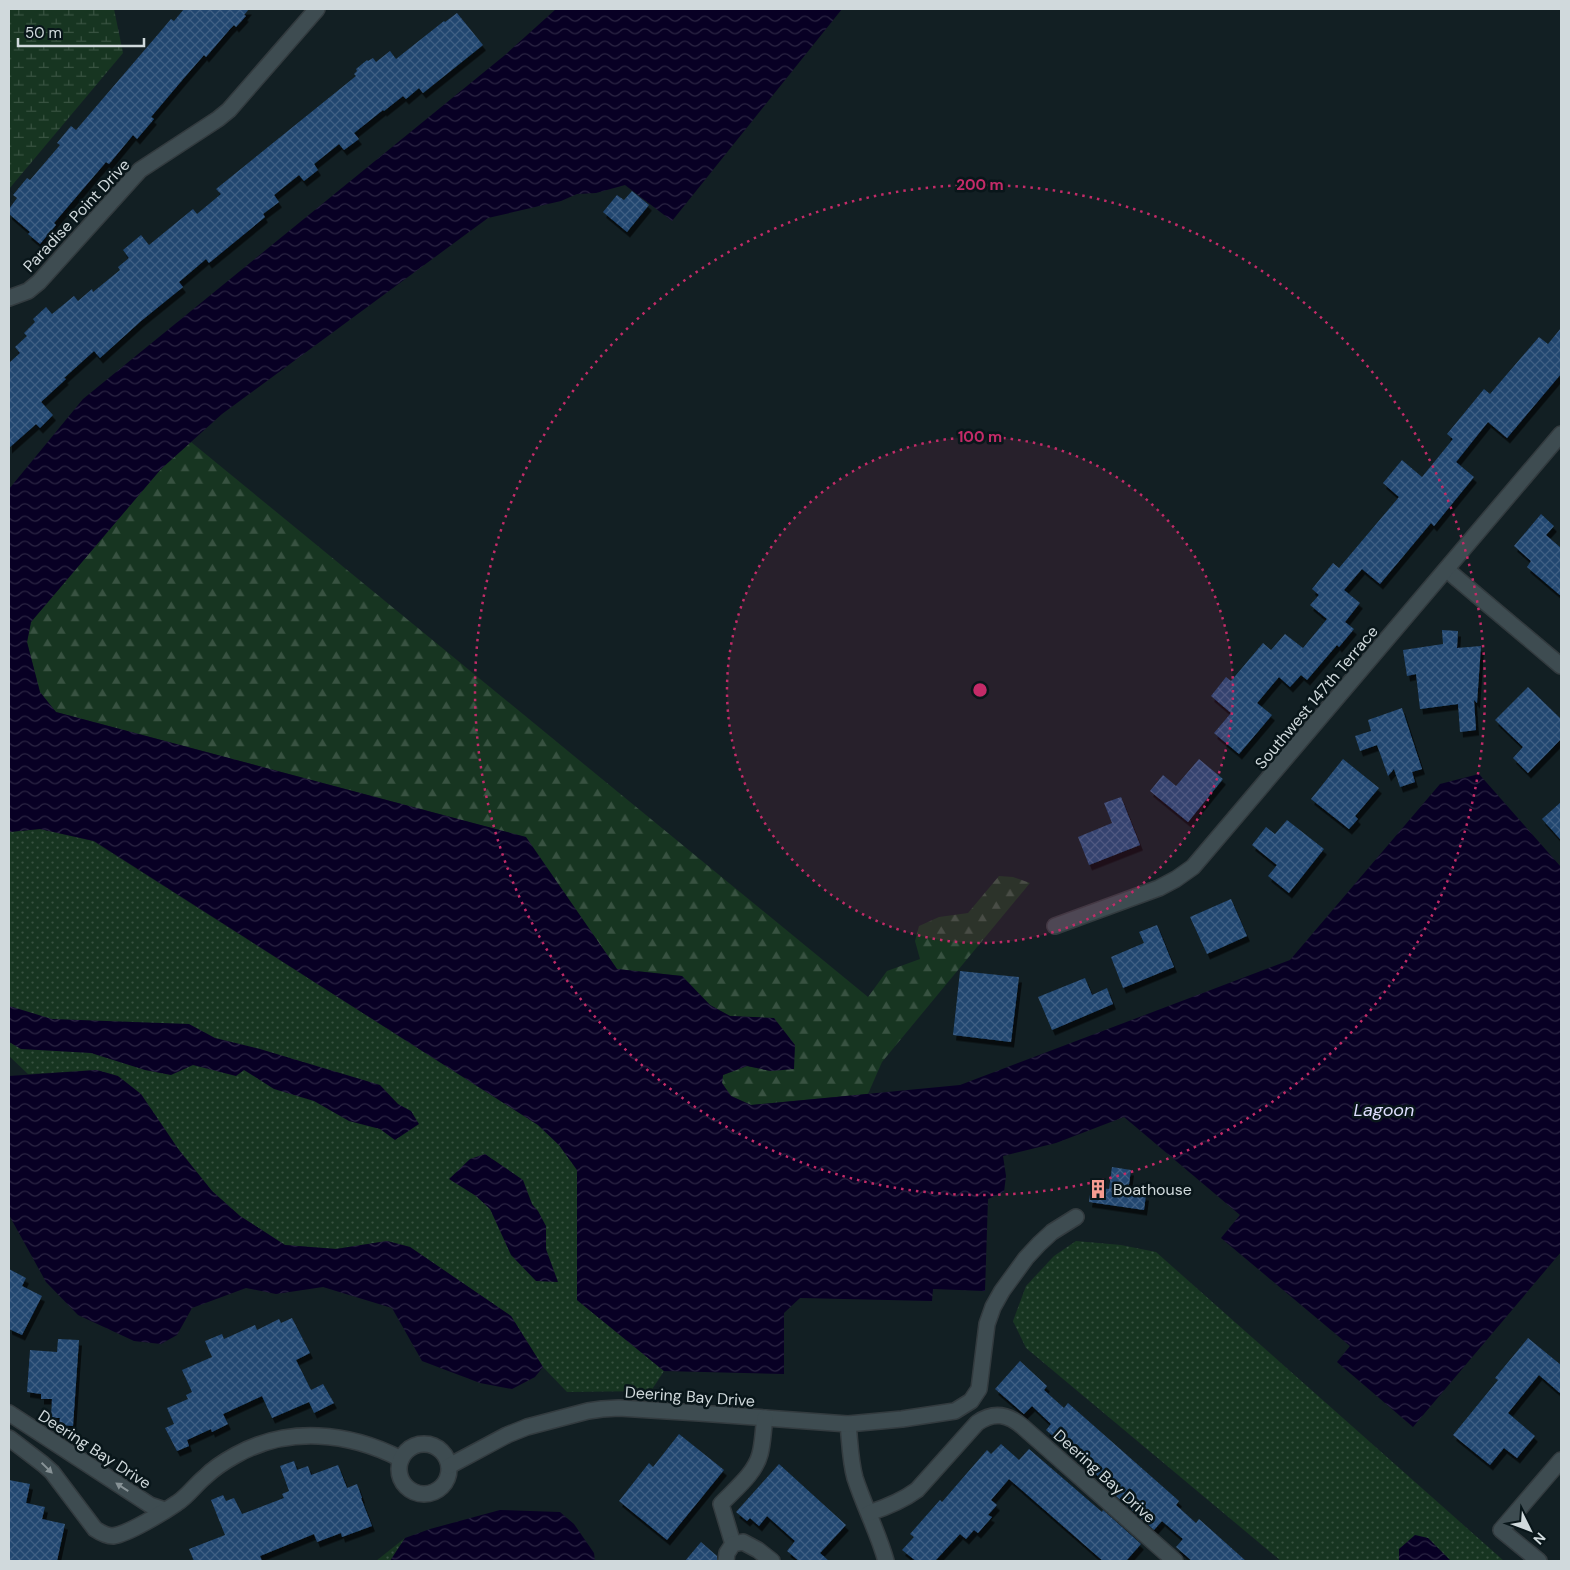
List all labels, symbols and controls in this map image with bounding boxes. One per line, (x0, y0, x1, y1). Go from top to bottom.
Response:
scale bar (18, 15, 144, 47)
text: 50 m (25, 23, 62, 43)
street label: Paradise Point Drive (18, 154, 134, 276)
text: 200 m (956, 175, 1004, 195)
text: 100 m (958, 427, 1002, 447)
street label: Southwest 147th Terrace (1250, 621, 1383, 773)
centre of rings (971, 681, 989, 699)
water label: Lagoon (1354, 1098, 1414, 1122)
building icon: Boathouse (1087, 1178, 1109, 1200)
place label: Boathouse (1113, 1179, 1192, 1200)
street label: Deering Bay Drive (624, 1381, 756, 1412)
street label: Deering Bay Drive (34, 1405, 155, 1494)
street label: Deering Bay Drive (1049, 1425, 1160, 1528)
one-way arrow (41, 1462, 53, 1474)
one-way arrow (116, 1482, 129, 1491)
north arrow (1505, 1505, 1555, 1555)
text: N (1530, 1529, 1550, 1549)

